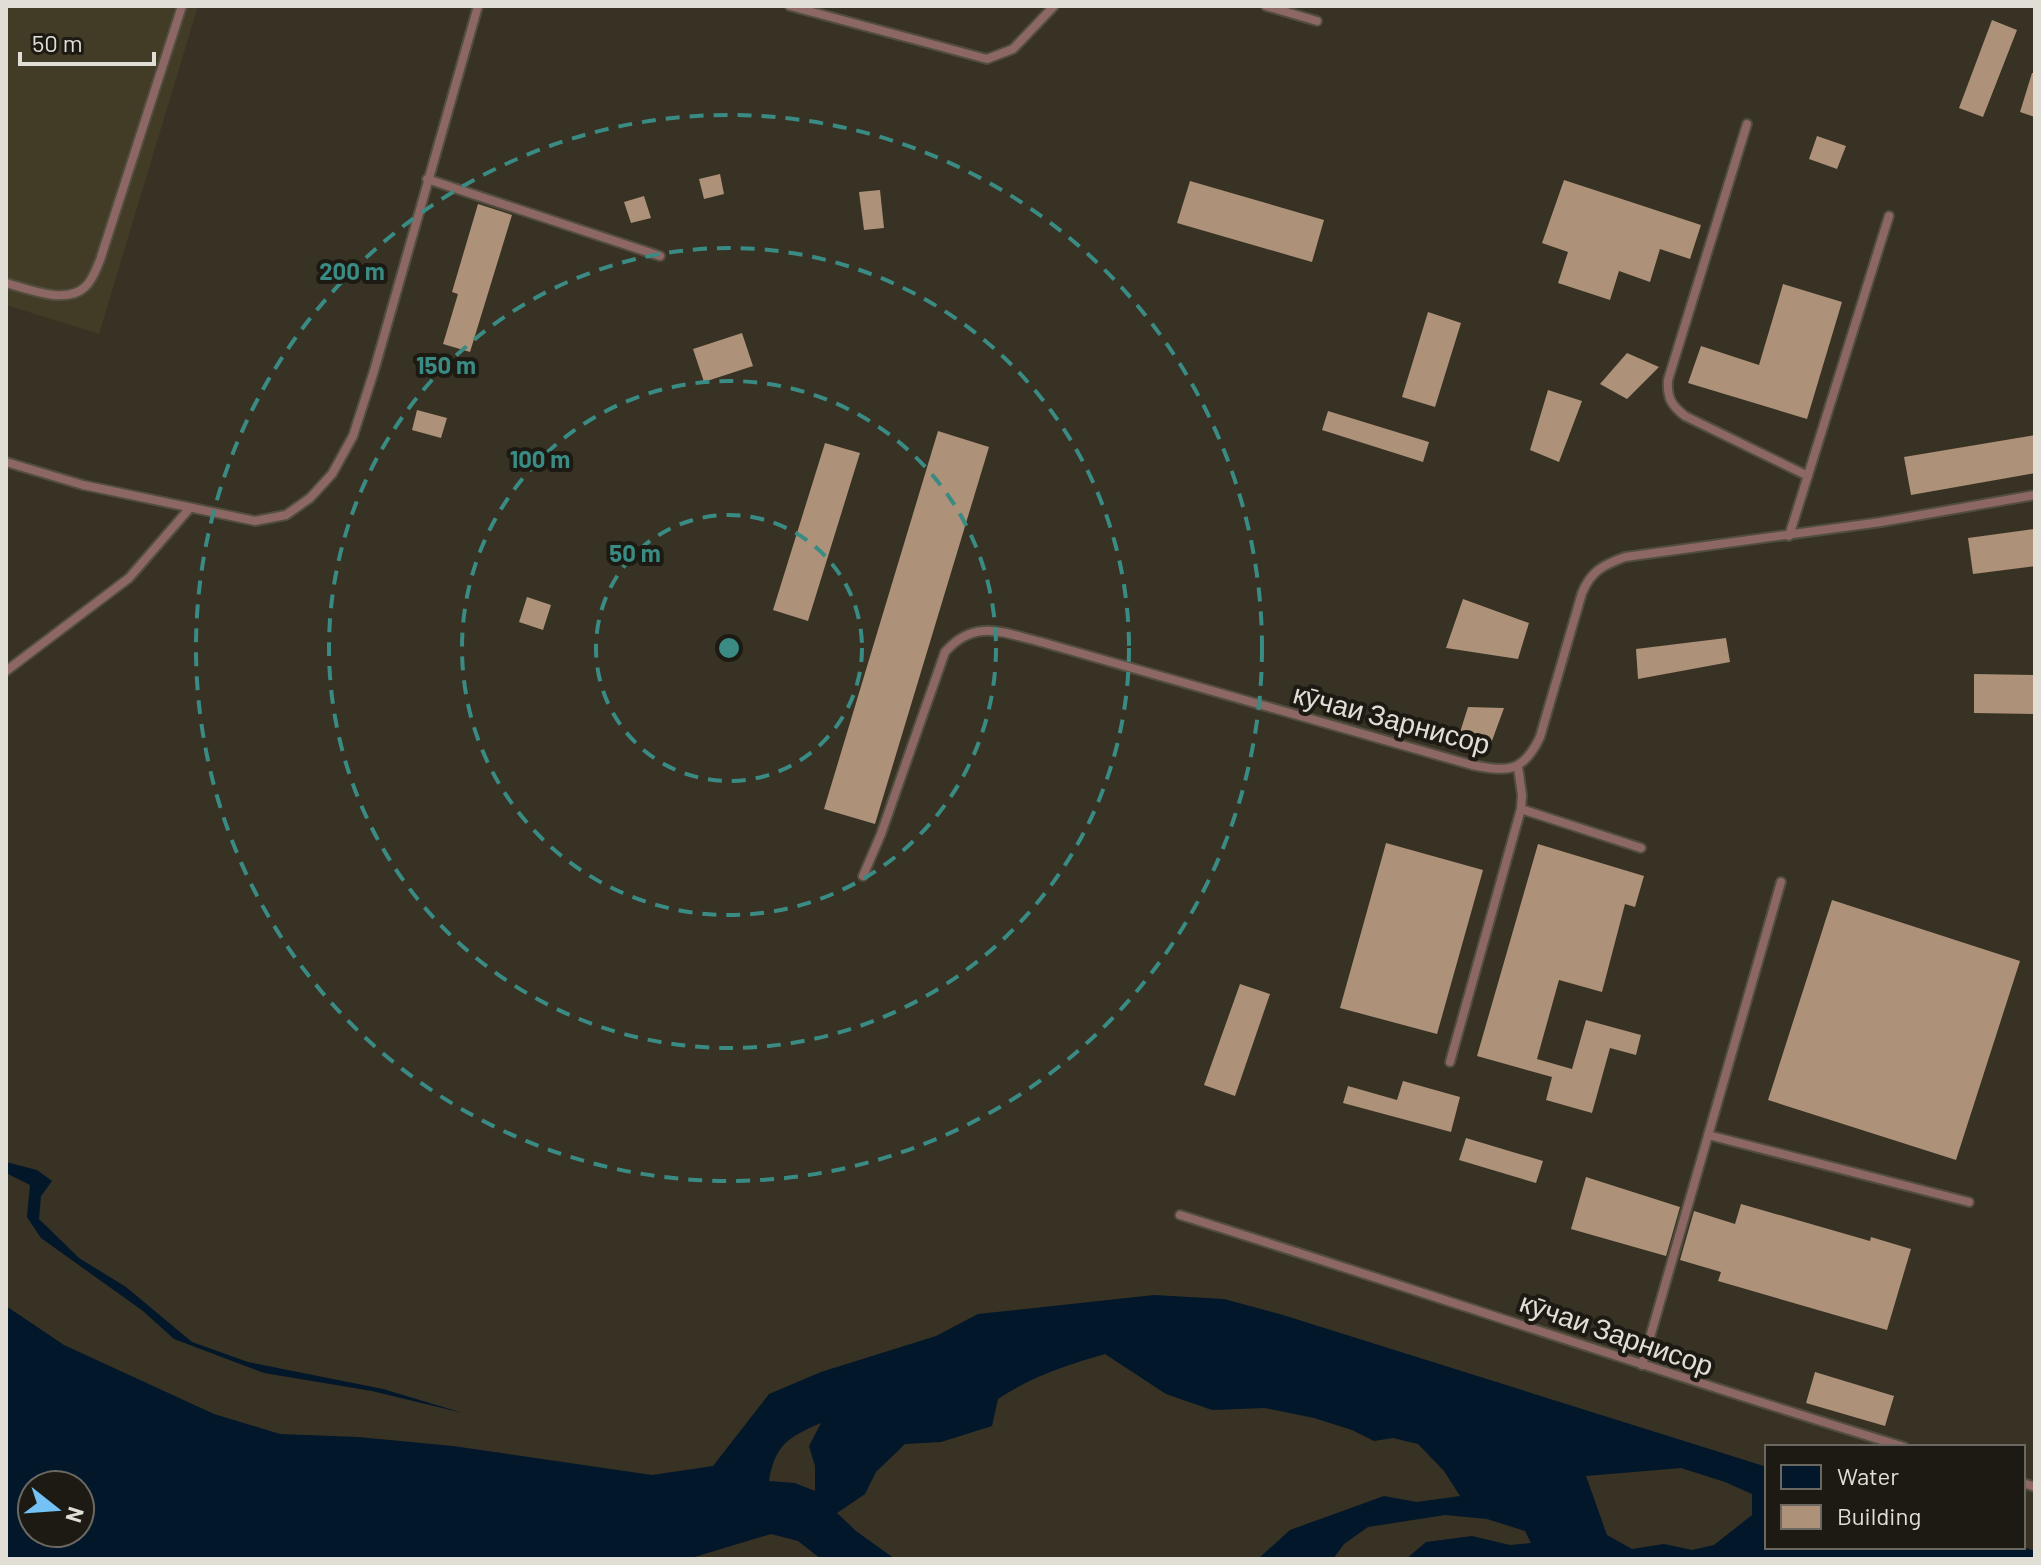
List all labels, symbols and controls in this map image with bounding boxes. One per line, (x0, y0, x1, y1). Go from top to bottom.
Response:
scale bar (20, 16, 154, 66)
text: 50 m (32, 28, 83, 57)
text: 200 m (319, 256, 385, 285)
text: 150 m (416, 350, 476, 379)
text: 100 m (510, 444, 570, 473)
text: 50 m (609, 538, 661, 567)
centre of rings (715, 634, 743, 662)
street label: кӯчаи Зарнисор (1290, 675, 1494, 761)
street label: кӯчаи Зарнисор (1516, 1284, 1718, 1382)
legend (1765, 1445, 2025, 1549)
text: Water (1837, 1461, 1899, 1490)
north arrow (16, 1469, 96, 1549)
text: Building (1837, 1501, 1921, 1530)
text: N (62, 1504, 91, 1526)

